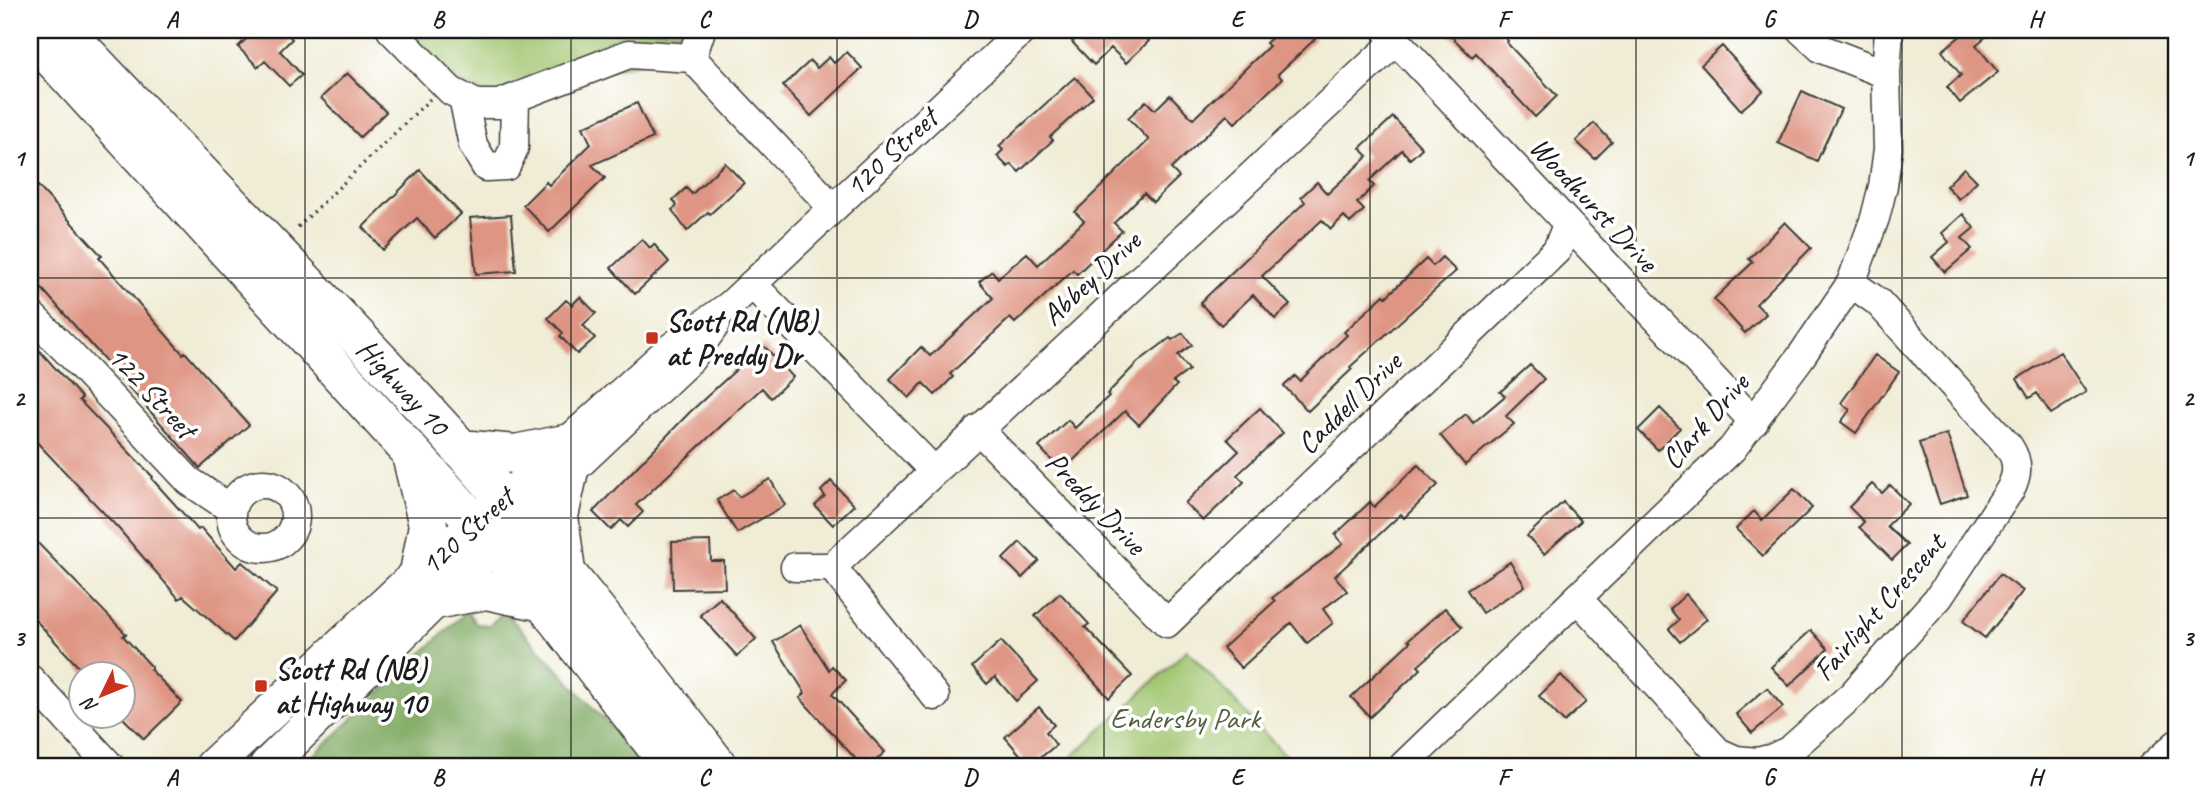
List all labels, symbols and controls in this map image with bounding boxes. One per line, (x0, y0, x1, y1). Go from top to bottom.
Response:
text: A (166, 5, 180, 34)
text: B (432, 5, 446, 34)
text: C (699, 5, 713, 34)
text: D (963, 5, 979, 34)
text: E (1231, 5, 1247, 34)
text: F (1498, 5, 1514, 34)
text: G (1763, 5, 1778, 34)
text: H (2028, 5, 2046, 34)
street label: 120 Street (837, 97, 948, 204)
street label: Woodhurst Drive (1522, 128, 1668, 281)
text: 1 (14, 144, 27, 173)
text: 1 (2183, 144, 2196, 173)
street label: Abbey Drive (1033, 221, 1150, 334)
place label: Scott Rd (NB) at Preddy Dr (666, 302, 820, 375)
street label: Highway 10 (348, 330, 459, 445)
marker: Scott Rd (NB) at Preddy Dr (644, 330, 660, 346)
street label: 122 Street (100, 338, 207, 449)
street label: Caddell Drive (1289, 342, 1411, 462)
street label: Clark Drive (1653, 363, 1759, 477)
text: 2 (14, 384, 27, 413)
text: 2 (2183, 384, 2196, 413)
street label: Preddy Drive (1038, 443, 1156, 564)
street label: 120 Street (412, 476, 525, 583)
street label: Fairlight Crescent (1805, 523, 1955, 689)
text: 3 (14, 624, 27, 653)
text: 3 (2183, 624, 2196, 653)
place label: Scott Rd (NB) at Highway 10 (275, 650, 430, 723)
north arrow (66, 660, 136, 730)
marker: Scott Rd (NB) at Highway 10 (253, 678, 269, 694)
text: N (75, 691, 103, 718)
park label: Endersby Park (1110, 699, 1262, 737)
text: A (166, 763, 180, 792)
text: B (432, 763, 446, 792)
text: C (699, 763, 713, 792)
text: D (963, 763, 979, 792)
text: E (1231, 763, 1247, 792)
text: F (1498, 763, 1514, 792)
text: G (1763, 763, 1778, 792)
text: H (2028, 763, 2046, 792)

